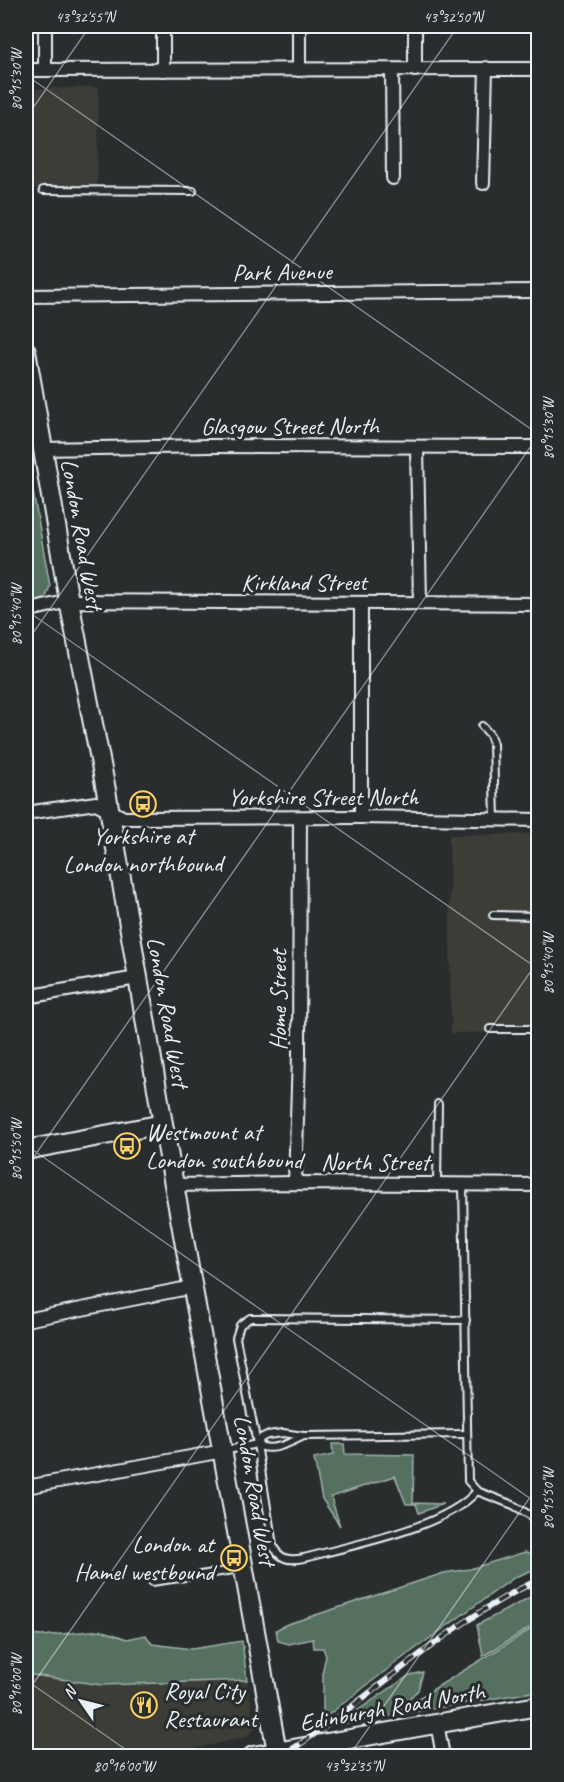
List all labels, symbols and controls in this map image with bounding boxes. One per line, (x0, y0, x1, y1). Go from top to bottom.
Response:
text: 43°32'55"N (55, 8, 118, 27)
text: 43°32'50"N (423, 8, 486, 27)
text: 80°15'30"W (7, 46, 26, 110)
street label: Park Avenue (232, 256, 334, 288)
text: 80°15'30"W (539, 395, 558, 459)
street label: Glasgow Street North (201, 411, 381, 441)
street label: London Road West (54, 457, 111, 614)
street label: Kirkland Street (241, 567, 369, 597)
text: 80°15'40"W (7, 581, 26, 645)
street label: Yorkshire Street North (228, 782, 419, 812)
bus stop icon: Yorkshire at London northbound (128, 789, 158, 819)
place label: Yorkshire at London northbound (63, 821, 226, 879)
text: 80°15'40"W (539, 930, 558, 994)
street label: London Road West (140, 935, 197, 1092)
street label: Home Street (263, 948, 293, 1050)
text: 80°15'50"W (7, 1116, 26, 1180)
place label: Westmount at London southbound (146, 1117, 306, 1175)
bus stop icon: Westmount at London southbound (112, 1131, 142, 1161)
street label: North Street (321, 1147, 432, 1177)
street label: London Road West (227, 1413, 284, 1570)
text: 80°15'50"W (539, 1465, 558, 1529)
place label: London at Hamel westbound (75, 1529, 218, 1587)
bus stop icon: London at Hamel westbound (219, 1543, 249, 1573)
text: 80°16'00"W (7, 1651, 26, 1715)
north arrow (51, 1671, 111, 1731)
place label: Royal City Restaurant (164, 1676, 259, 1734)
street label: Edinburgh Road North (297, 1676, 489, 1738)
text: N (58, 1681, 82, 1703)
restaurant icon: Royal City Restaurant (129, 1690, 159, 1720)
text: 80°16'00"W (94, 1757, 158, 1776)
text: 43°32'35"N (324, 1757, 387, 1776)

